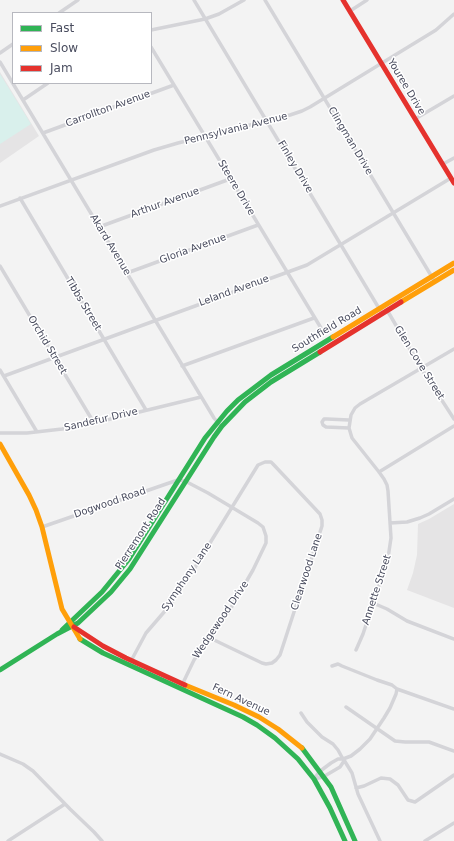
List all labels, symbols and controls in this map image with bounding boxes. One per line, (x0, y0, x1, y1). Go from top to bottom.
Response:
legend (12, 12, 152, 84)
text: Fast (50, 21, 74, 35)
text: Slow (50, 41, 78, 55)
street label: Youree Drive (385, 57, 427, 117)
text: Jam (50, 61, 73, 75)
street label: Carrollton Avenue (64, 88, 152, 130)
street label: Clingman Drive (325, 105, 375, 177)
street label: Pennsylvania Avenue (183, 110, 289, 148)
street label: Finley Drive (275, 139, 315, 195)
street label: Steere Drive (215, 158, 257, 218)
street label: Arthur Avenue (129, 185, 201, 221)
street label: Akard Avenue (87, 212, 133, 278)
street label: Gloria Avenue (158, 231, 228, 267)
street label: Leland Avenue (197, 273, 271, 309)
street label: Tibbs Street (62, 275, 104, 333)
street label: Southfield Road (290, 305, 364, 355)
street label: Orchid Street (25, 313, 69, 377)
street label: Glen Cove Street (391, 324, 447, 402)
street label: Sandefur Drive (63, 406, 139, 434)
street label: Dogwood Road (72, 485, 148, 521)
street label: Pierremont Road (113, 496, 169, 572)
street label: Clearwood Lane (289, 532, 325, 612)
street label: Symphony Lane (160, 540, 214, 614)
street label: Annette Street (360, 553, 394, 627)
street label: Wedgewood Drive (191, 579, 251, 661)
street label: Fern Avenue (210, 681, 272, 719)

